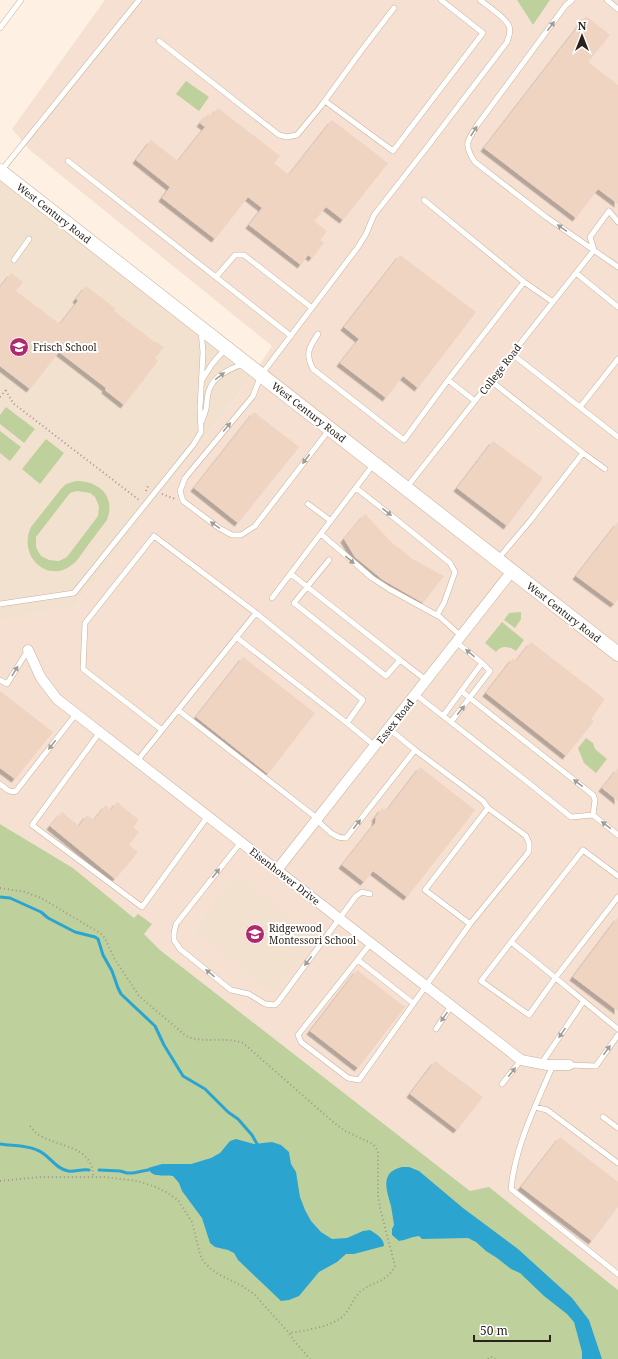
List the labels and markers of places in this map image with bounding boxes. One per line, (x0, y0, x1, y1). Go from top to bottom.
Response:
school or university icon: Frisch School (8, 336, 30, 358)
place label: Frisch School (33, 340, 97, 354)
place label: Ridgewood Montessori School (269, 921, 356, 947)
school or university icon: Ridgewood Montessori School (244, 923, 266, 945)

